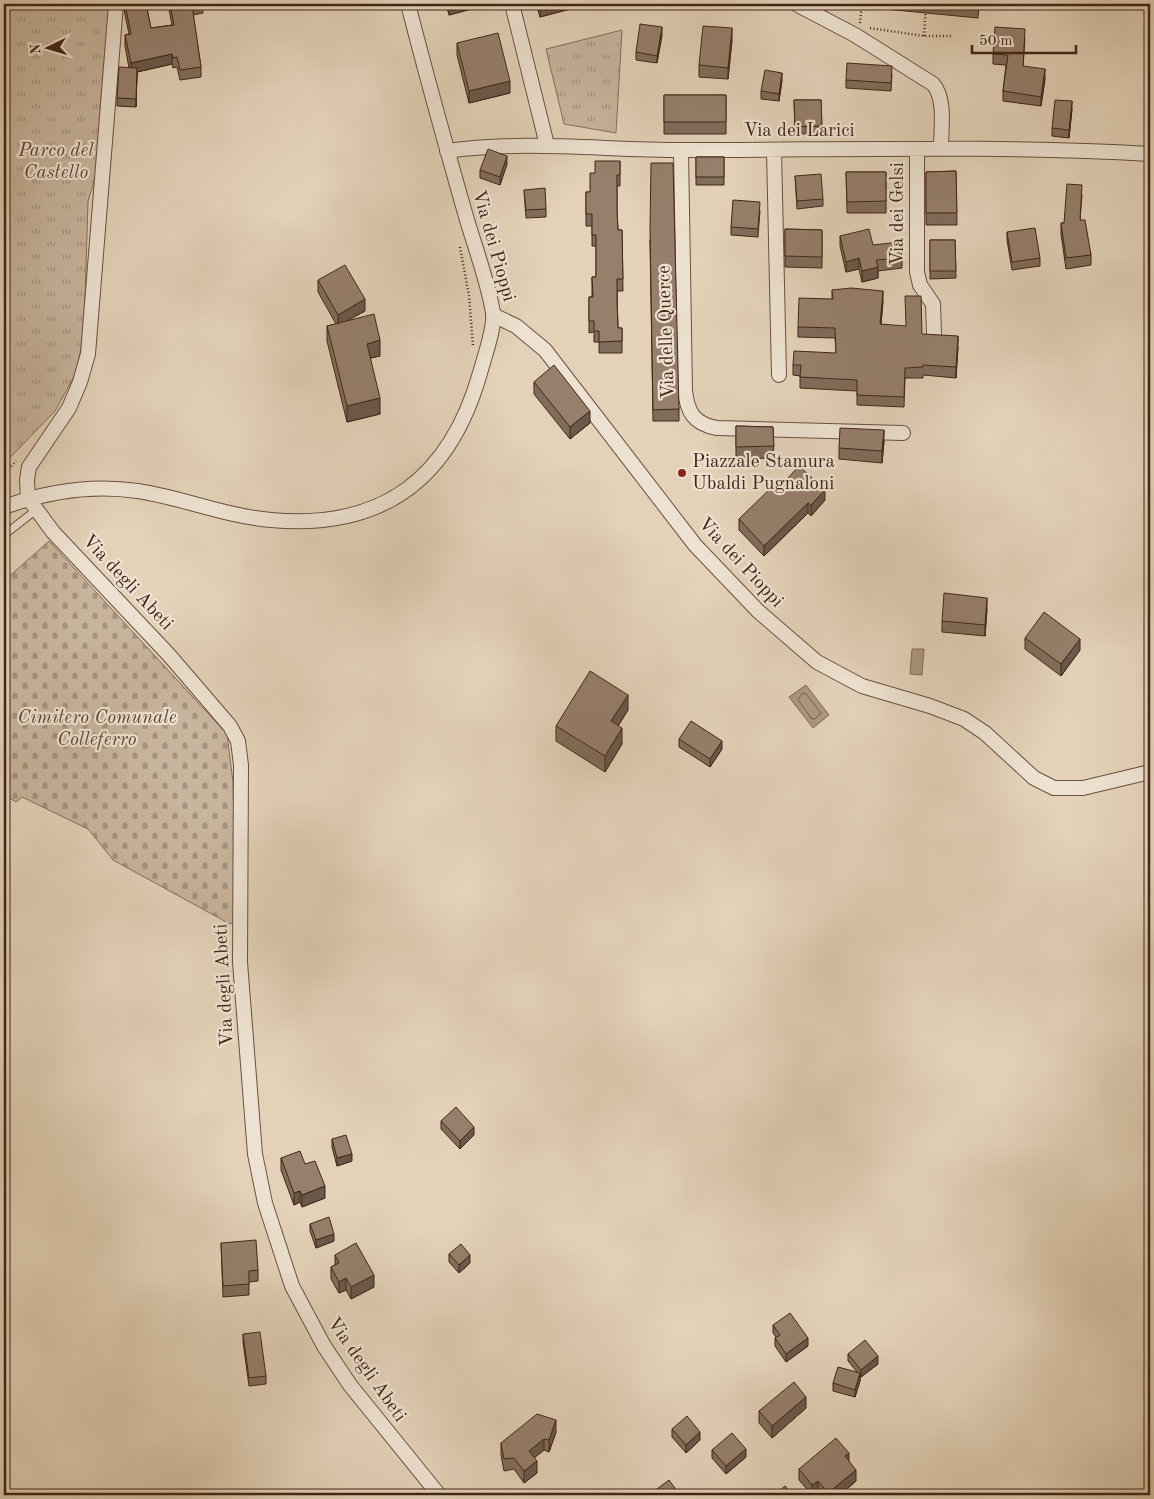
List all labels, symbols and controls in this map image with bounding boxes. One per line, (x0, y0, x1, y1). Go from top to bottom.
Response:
north arrow (22, 22, 72, 72)
scale bar (972, 22, 1075, 54)
text: 50 m (979, 34, 1013, 49)
text: N (29, 43, 43, 55)
street label: Via dei Larici (743, 122, 855, 141)
park label: Parco del Castello (17, 142, 94, 183)
street label: Via dei Gelsi (889, 162, 908, 266)
street label: Via dei Pioppi (468, 188, 518, 304)
street label: Via delle Querce (655, 265, 679, 399)
place label: Piazzale Stamura Ubaldi Pugnaloni (692, 453, 836, 494)
marker: Piazzale Stamura Ubaldi Pugnaloni (676, 467, 688, 479)
street label: Via dei Pioppi (694, 514, 786, 612)
street label: Via degli Abeti (78, 532, 176, 634)
park label: Cimitero Comunale Colleferro (18, 709, 177, 750)
street label: Via degli Abeti (212, 923, 238, 1047)
street label: Via degli Abeti (323, 1314, 409, 1426)

